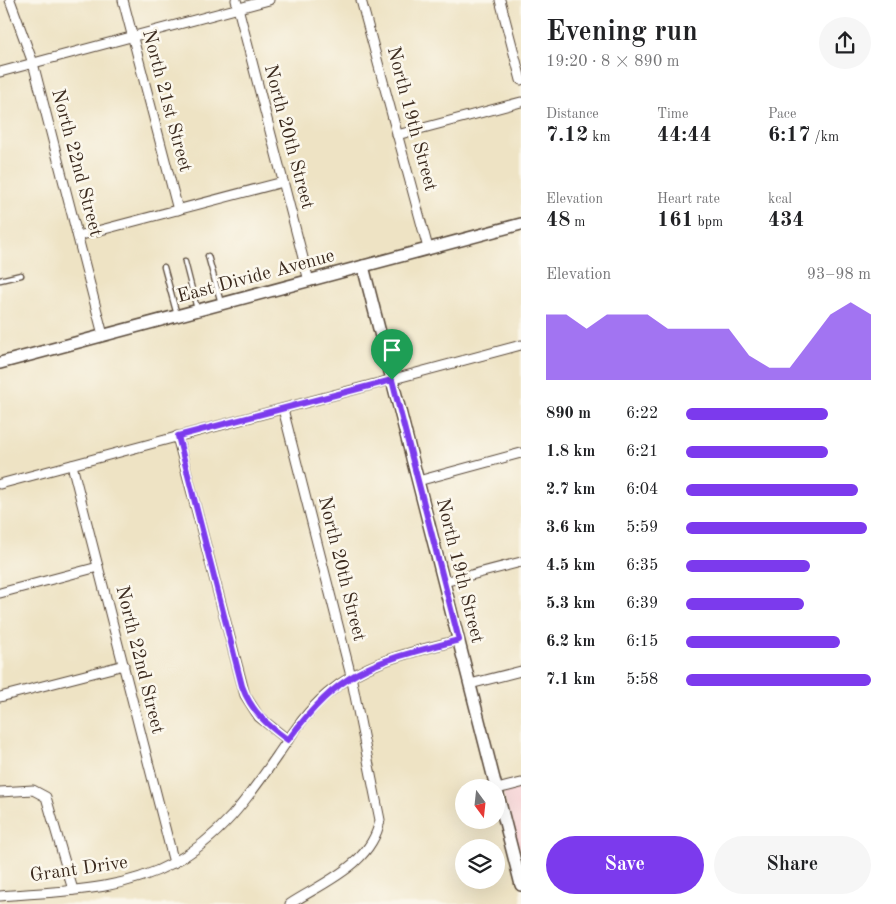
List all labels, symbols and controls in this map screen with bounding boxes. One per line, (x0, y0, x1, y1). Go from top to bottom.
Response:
button: share (819, 17, 871, 69)
text: Evening run (546, 19, 698, 47)
street label: North 21st Street (138, 28, 194, 174)
street label: North 19th Street (383, 45, 439, 193)
text: 19:20 · 8 × 890 m (546, 54, 679, 70)
street label: North 20th Street (260, 63, 316, 211)
street label: North 22nd Street (47, 87, 105, 239)
text: Distance (546, 107, 599, 121)
text: Time (657, 107, 688, 121)
text: Pace (768, 107, 796, 121)
text: 7.12 (546, 125, 588, 146)
text: 44:44 (657, 125, 712, 146)
text: 6:17 (768, 125, 810, 146)
text: km (588, 130, 611, 144)
text: /km (810, 130, 839, 144)
text: Elevation (546, 192, 603, 206)
text: Heart rate (657, 192, 720, 206)
text: kcal (768, 192, 792, 206)
text: 48 (546, 210, 570, 231)
text: 161 (657, 210, 694, 231)
text: 434 (768, 210, 805, 231)
text: m (570, 215, 585, 229)
text: bpm (694, 215, 723, 229)
street label: East Divide Avenue (175, 247, 337, 307)
text: Elevation (546, 267, 611, 283)
text: 93–98 m (807, 267, 871, 283)
pin (371, 329, 413, 380)
icon: arrive (378, 336, 406, 364)
text: 890 m (546, 406, 591, 422)
text: 6:22 (626, 406, 658, 422)
text: 1.8 km (546, 444, 595, 460)
text: 6:21 (626, 444, 658, 460)
text: 2.7 km (546, 482, 595, 498)
text: 6:04 (626, 482, 658, 498)
street label: North 20th Street (314, 494, 368, 644)
street label: North 19th Street (432, 496, 486, 646)
text: 3.6 km (546, 520, 595, 536)
text: 5:59 (626, 520, 658, 536)
text: 4.5 km (546, 558, 595, 574)
text: 6:35 (626, 558, 658, 574)
street label: North 22nd Street (111, 584, 167, 736)
text: 5.3 km (546, 596, 595, 612)
text: 6:39 (626, 596, 658, 612)
text: 6.2 km (546, 634, 595, 650)
text: 6:15 (626, 634, 658, 650)
text: 7.1 km (546, 672, 595, 688)
text: 5:58 (626, 672, 658, 688)
north arrow (455, 779, 505, 829)
map controls (455, 779, 505, 889)
button: Save (546, 836, 704, 894)
button: Share (714, 836, 871, 894)
button: layers (455, 839, 505, 889)
street label: Grant Drive (29, 854, 129, 886)

